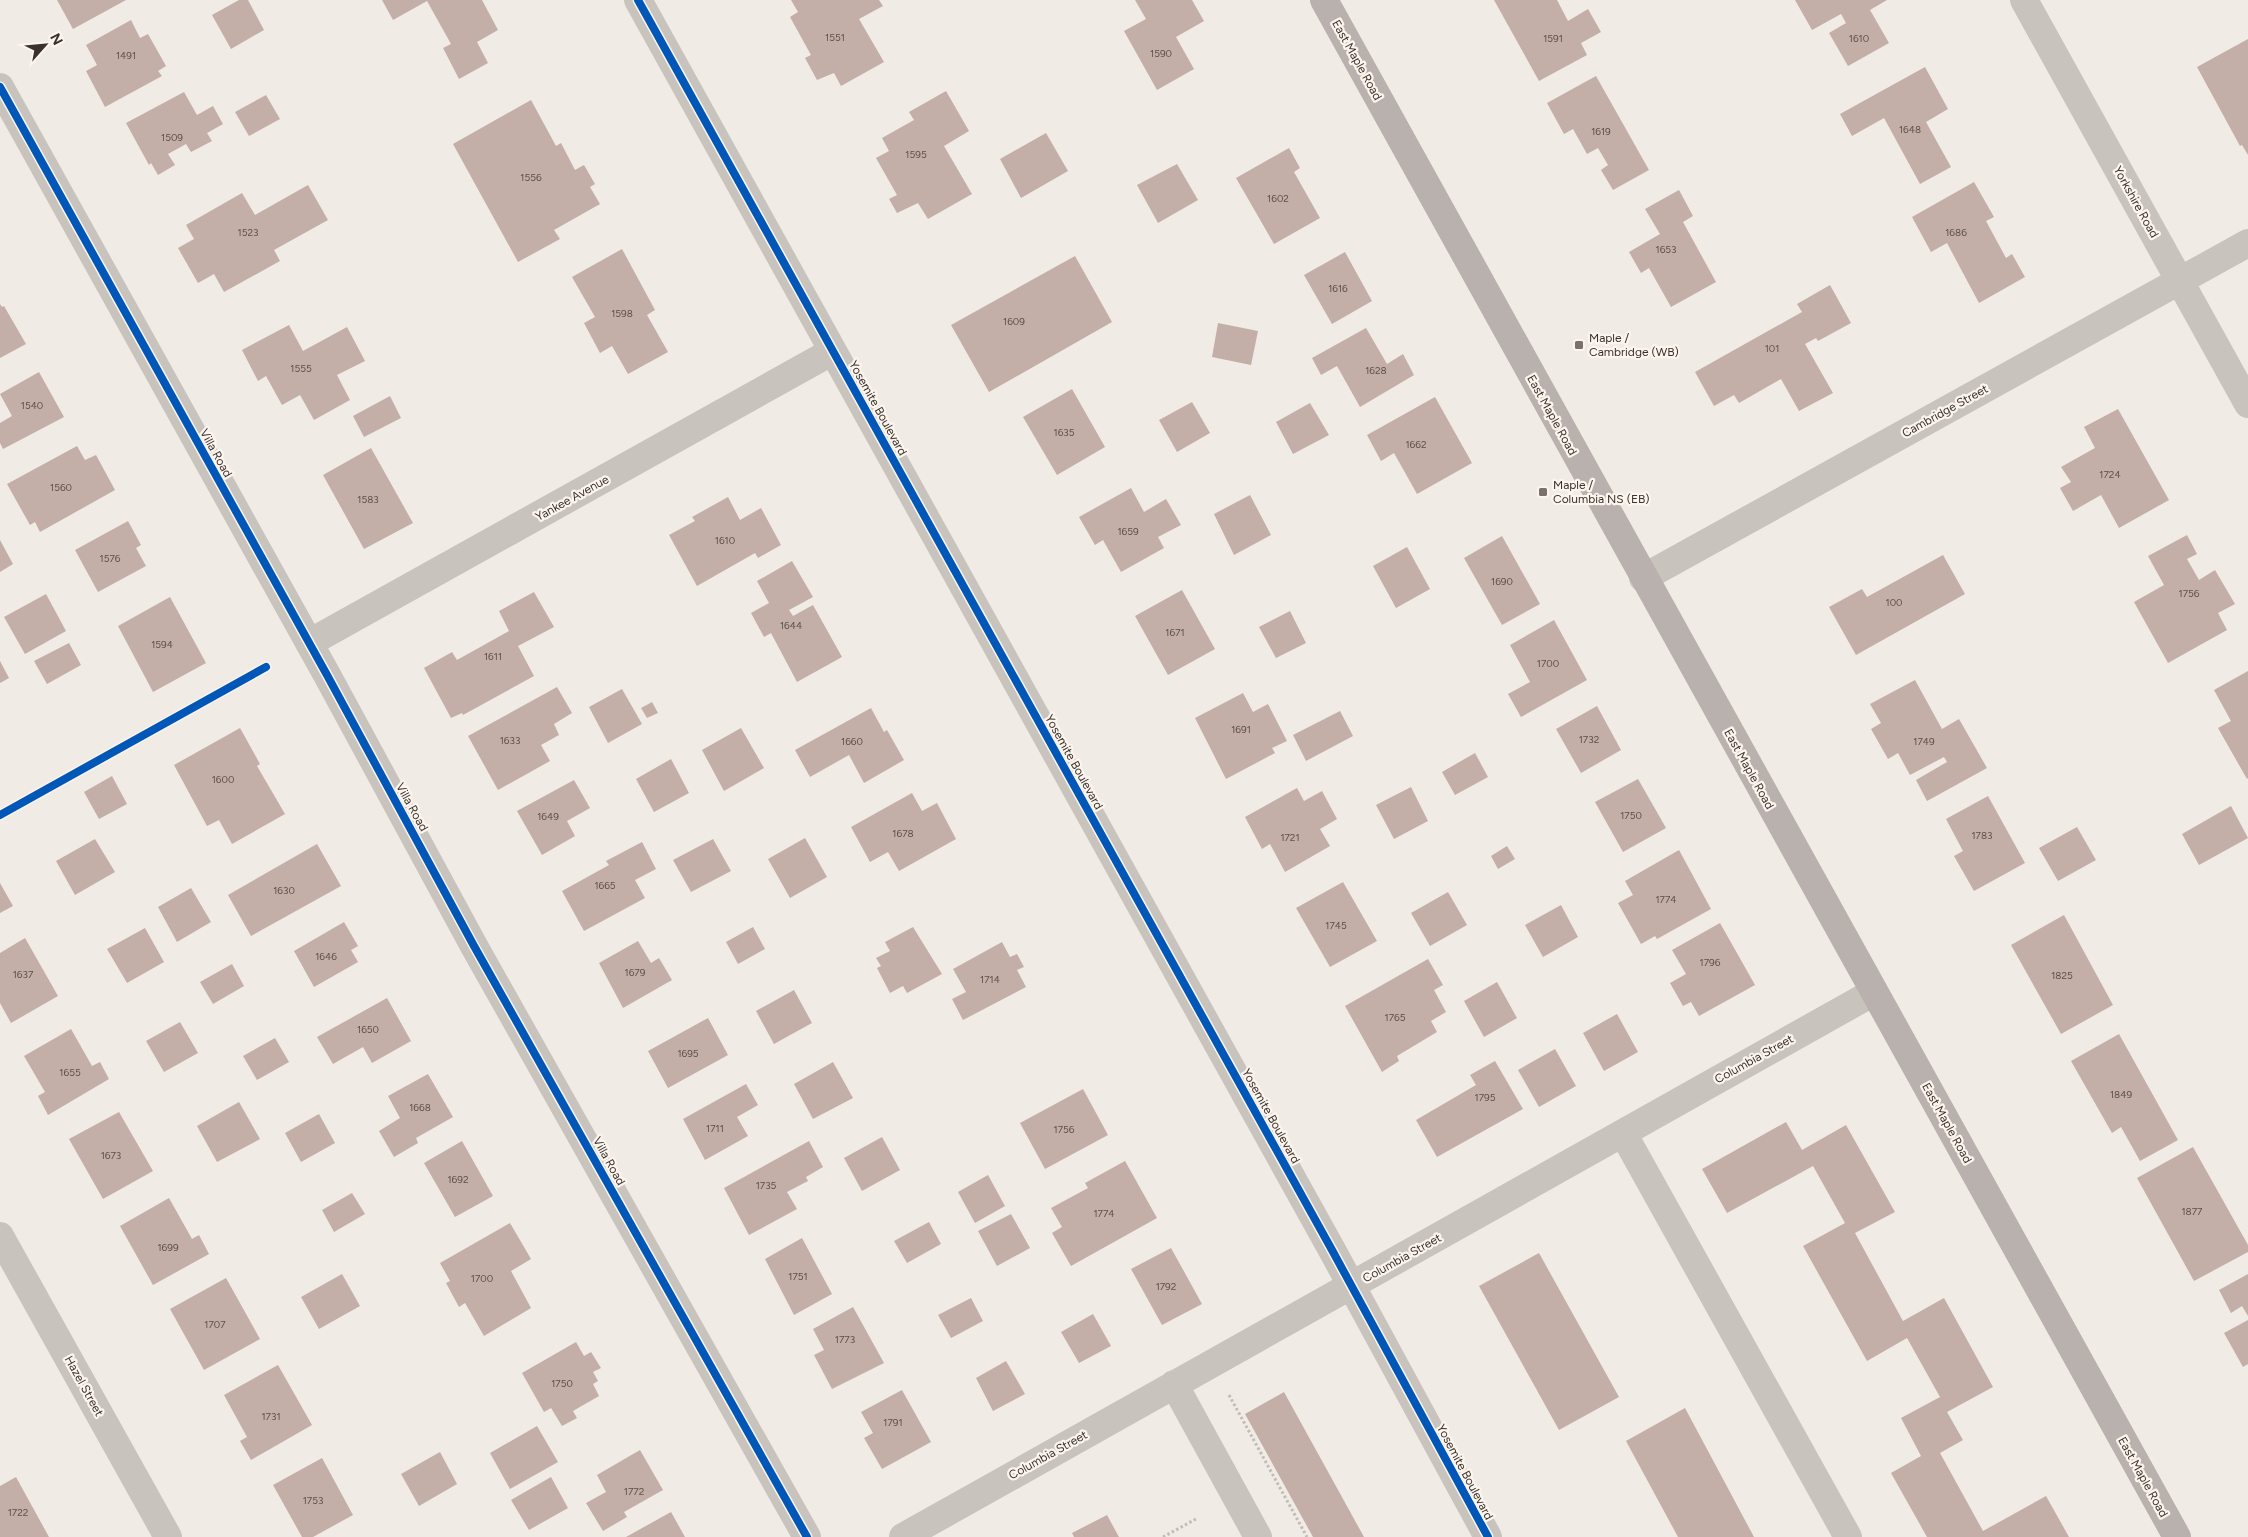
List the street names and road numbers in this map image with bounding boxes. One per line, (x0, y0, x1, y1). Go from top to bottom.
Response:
street label: East Maple Road (1329, 17, 1385, 103)
street label: Yorkshire Road (2111, 164, 2161, 240)
street label: Yosemite Boulevard (846, 358, 910, 458)
street label: East Maple Road (1524, 372, 1580, 458)
street label: Cambridge Street (1900, 381, 1991, 440)
street label: Villa Road (197, 426, 235, 480)
street label: Yankee Avenue (533, 472, 612, 524)
street label: Yosemite Boulevard (1042, 712, 1106, 812)
street label: East Maple Road (1721, 726, 1777, 812)
street label: Villa Road (393, 780, 431, 834)
street label: Columbia Street (1712, 1031, 1796, 1086)
street label: Yosemite Boulevard (1239, 1066, 1303, 1166)
street label: East Maple Road (1919, 1080, 1975, 1166)
street label: Villa Road (590, 1134, 628, 1188)
street label: Columbia Street (1360, 1230, 1444, 1285)
street label: Hazel Street (62, 1353, 107, 1419)
street label: Yosemite Boulevard (1434, 1422, 1496, 1522)
street label: Columbia Street (1006, 1427, 1090, 1482)
street label: East Maple Road (2115, 1434, 2171, 1520)

